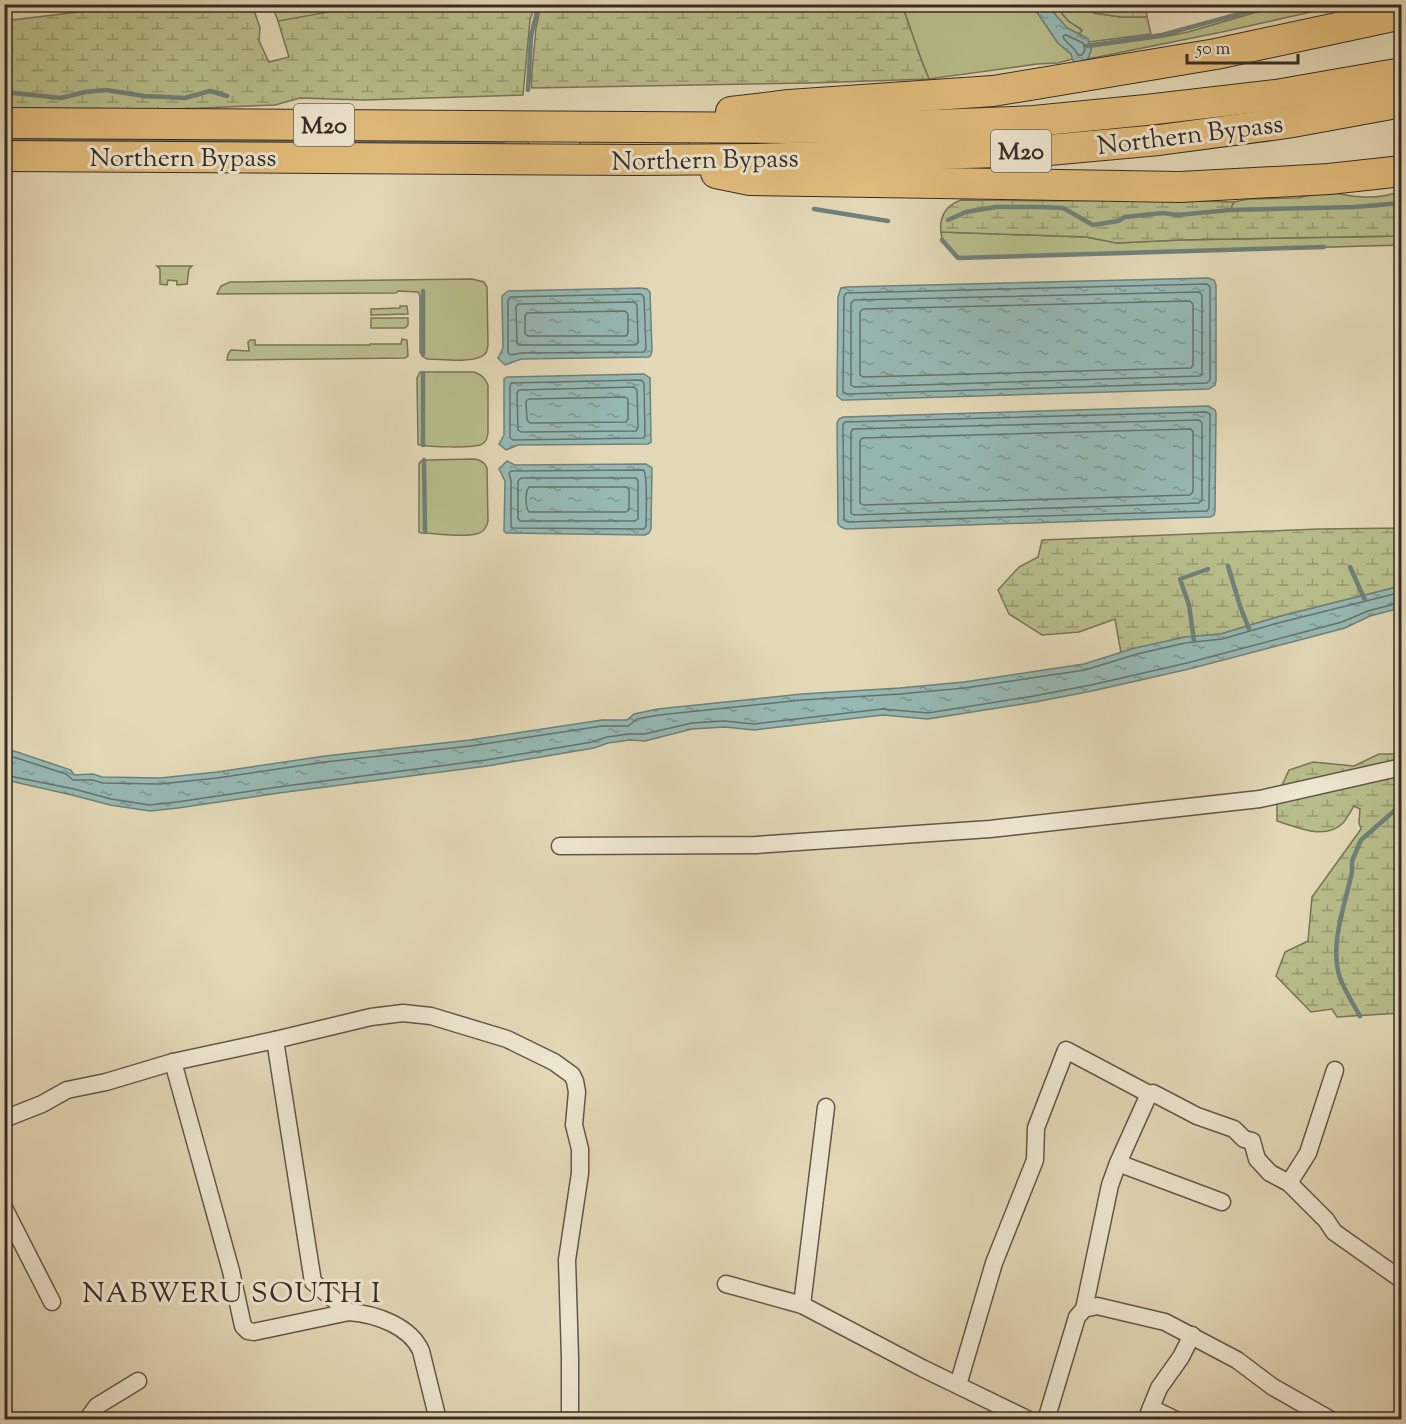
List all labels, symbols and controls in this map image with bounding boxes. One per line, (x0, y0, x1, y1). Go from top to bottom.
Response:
scale bar (1187, 27, 1298, 65)
text: 50 m (1195, 37, 1231, 63)
road number: M20 (294, 104, 354, 146)
street label: Northern Bypass (1095, 107, 1285, 166)
road number: M20 (991, 130, 1051, 172)
street label: Northern Bypass (89, 141, 277, 178)
street label: Northern Bypass (611, 141, 799, 182)
district label: NABWERU SOUTH I (82, 1275, 382, 1315)

